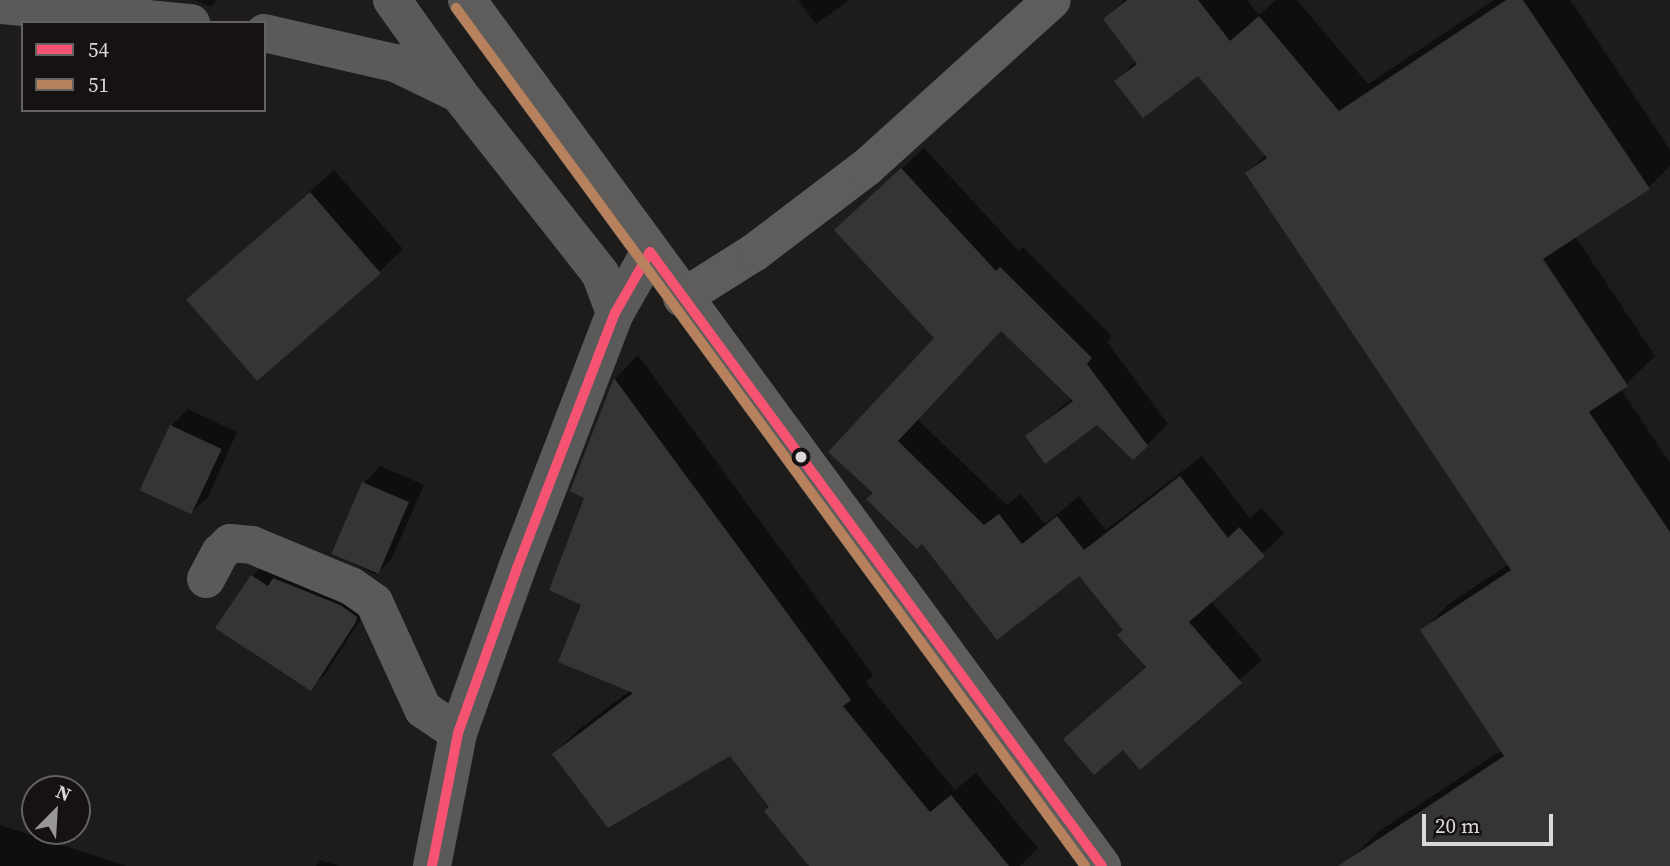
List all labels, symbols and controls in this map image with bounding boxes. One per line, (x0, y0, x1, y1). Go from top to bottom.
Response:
legend (21, 21, 266, 112)
text: 54 (88, 35, 109, 64)
text: 51 (88, 70, 109, 99)
unlabelled marker (794, 450, 808, 464)
north arrow (21, 775, 91, 845)
text: N (52, 778, 75, 807)
scale bar (1425, 800, 1556, 844)
text: 20 m (1435, 811, 1480, 840)

